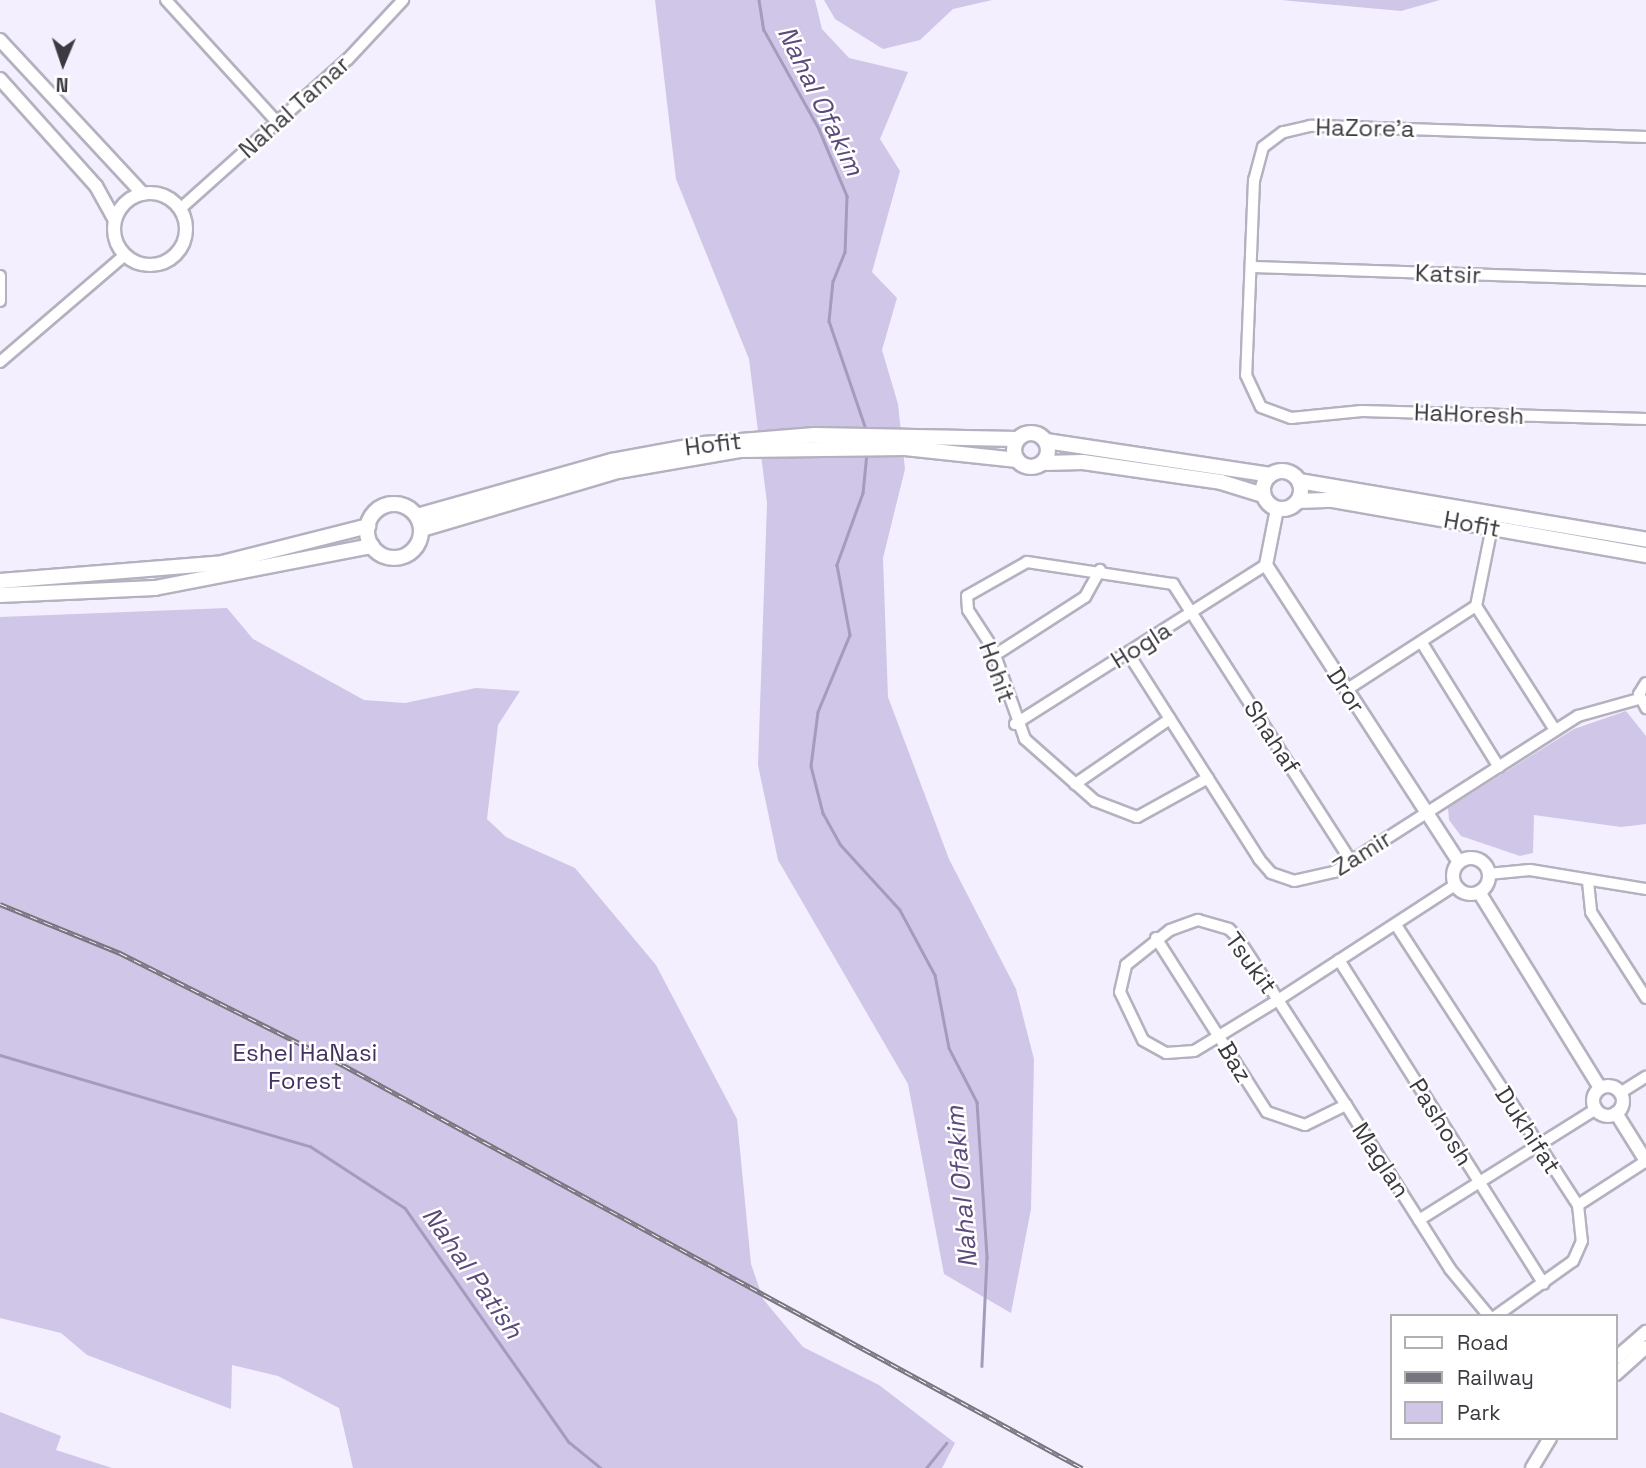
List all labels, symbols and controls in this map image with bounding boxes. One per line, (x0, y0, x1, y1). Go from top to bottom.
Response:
water label: Nahal Ofakim (770, 21, 870, 181)
north arrow (28, 28, 98, 98)
street label: Nahal Tamar (232, 50, 356, 164)
text: N (55, 72, 69, 97)
street label: HaZore'a (1315, 113, 1415, 143)
street label: Katsir (1414, 258, 1482, 290)
street label: HaHoresh (1413, 398, 1525, 430)
street label: Hofit (683, 426, 743, 462)
street label: Hofit (1441, 505, 1503, 543)
street label: Hogla (1106, 615, 1176, 675)
street label: Hohit (973, 638, 1021, 706)
street label: Dror (1321, 662, 1371, 718)
street label: Shahaf (1238, 695, 1306, 779)
street label: Zamir (1328, 824, 1396, 882)
street label: Tsukit (1219, 927, 1283, 999)
street label: Baz (1212, 1037, 1258, 1087)
park label: Eshel HaNasi Forest (233, 1039, 377, 1095)
street label: Pashosh (1403, 1073, 1479, 1171)
street label: Dukhifat (1489, 1081, 1567, 1179)
water label: Nahal Ofakim (939, 1105, 985, 1269)
street label: Maglan (1346, 1117, 1416, 1203)
water label: Nahal Patish (415, 1201, 529, 1345)
legend (1390, 1314, 1618, 1440)
text: Road (1457, 1329, 1509, 1356)
text: Railway (1457, 1364, 1534, 1391)
text: Park (1457, 1399, 1501, 1426)

